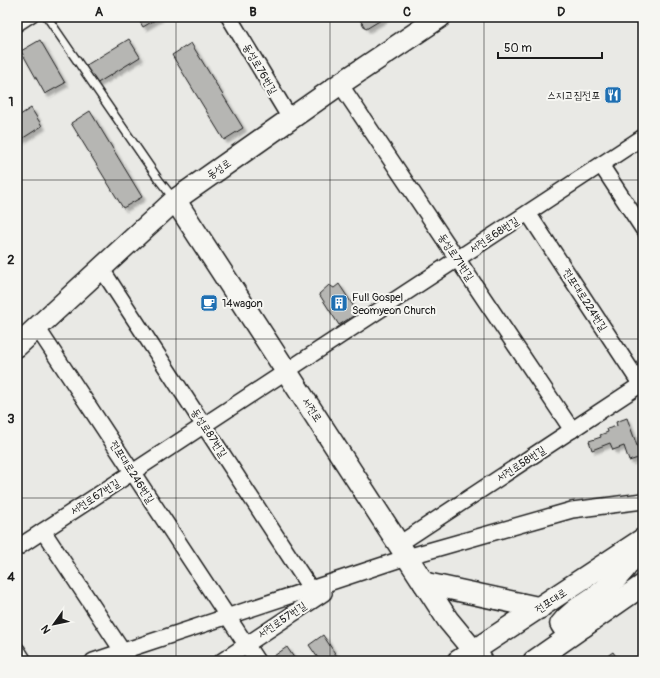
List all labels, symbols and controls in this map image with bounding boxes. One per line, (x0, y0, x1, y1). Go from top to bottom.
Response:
text: A (95, 4, 104, 20)
text: B (249, 4, 257, 20)
text: C (403, 4, 411, 20)
text: D (557, 4, 565, 20)
scale bar (498, 34, 602, 60)
street label: 동성로76번길 (240, 41, 280, 97)
text: 50 m (504, 41, 532, 56)
restaurant icon: 스지고집전포 (603, 85, 623, 105)
place label: 스지고집전포 (547, 89, 600, 102)
text: 1 (8, 94, 14, 110)
street label: 동성로 (204, 156, 234, 182)
street label: 서전로68번길 (467, 214, 521, 256)
street label: 동성로71번길 (435, 231, 477, 283)
text: 2 (7, 252, 15, 268)
street label: 전포대로224번길 (560, 266, 610, 334)
place label: Full Gospel Seomyeon Church (352, 291, 436, 317)
cafe icon: 14wagon (199, 293, 219, 313)
building icon: Full Gospel Seomyeon Church (329, 293, 349, 313)
place label: 14wagon (222, 297, 263, 310)
street label: 서전로 (299, 395, 325, 425)
street label: 동성로87번길 (188, 406, 230, 460)
text: 3 (7, 411, 15, 427)
street label: 전포대로246번길 (107, 438, 157, 506)
street label: 서전로58번길 (494, 443, 548, 485)
street label: 서전로67번길 (68, 476, 122, 518)
text: 4 (7, 569, 15, 585)
street label: 전포대로 (533, 586, 569, 616)
street label: 서전로57번길 (255, 599, 309, 641)
north arrow (34, 604, 74, 644)
text: N (38, 622, 54, 636)

